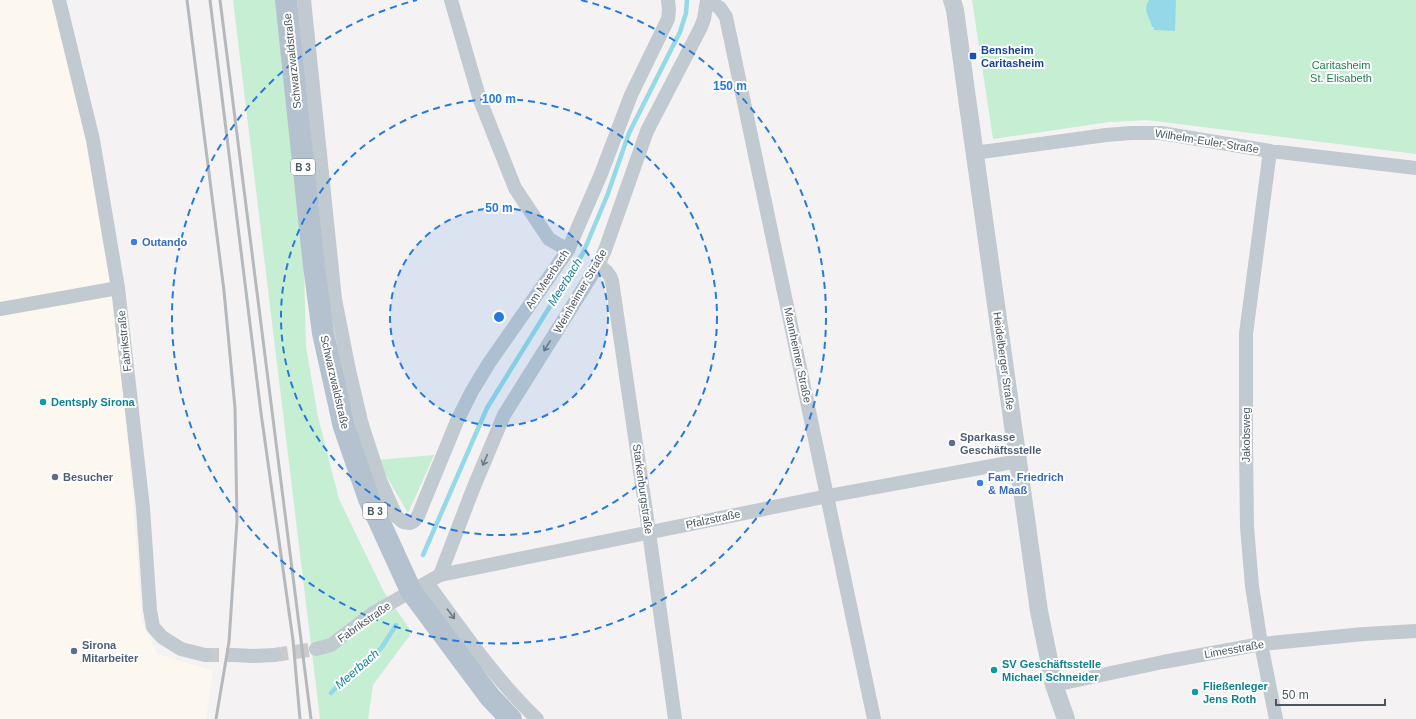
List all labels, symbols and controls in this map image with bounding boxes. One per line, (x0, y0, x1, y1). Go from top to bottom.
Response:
street label: Schwarzwaldstraße (281, 13, 303, 109)
place label: Bensheim Caritasheim (981, 44, 1044, 69)
marker: Bensheim Caritasheim (968, 51, 978, 61)
park label: Caritasheim St. Elisabeth (1310, 59, 1372, 84)
text: 150 m (713, 79, 747, 93)
text: 100 m (482, 92, 516, 106)
street label: Wilhelm-Euler-Straße (1154, 127, 1260, 155)
road number: B 3 (291, 159, 315, 175)
text: 50 m (485, 201, 513, 215)
place label: Outando (142, 236, 187, 248)
marker: Outando (129, 237, 139, 247)
street label: Am Meerbach (522, 247, 572, 311)
street label: Weinheimer Straße (551, 247, 609, 335)
water label: Meerbach (545, 256, 585, 308)
street label: Mannheimer Straße (782, 306, 814, 404)
street label: Fabrikstraße (115, 310, 133, 372)
centre of rings (492, 310, 506, 324)
street label: Heidelberger Straße (991, 311, 1017, 411)
street label: Schwarzwaldstraße (318, 334, 352, 430)
one-way arrow (543, 340, 551, 352)
place label: Dentsply Sirona (51, 396, 136, 408)
marker: Dentsply Sirona (38, 397, 48, 407)
street label: Jakobsweg (1240, 407, 1252, 463)
place label: Sparkasse Geschäftsstelle (960, 431, 1041, 456)
marker: Sparkasse Geschäftsstelle (947, 438, 957, 448)
street label: Starkenburgstraße (631, 443, 655, 535)
one-way arrow (481, 453, 489, 465)
place label: Besucher (63, 471, 114, 483)
place label: Fam. Friedrich & Maaß (988, 471, 1064, 496)
marker: Besucher (50, 472, 60, 482)
marker: Fam. Friedrich & Maaß (975, 478, 985, 488)
road number: B 3 (363, 503, 387, 519)
street label: Pfalzstraße (685, 507, 741, 531)
street label: Fabrikstraße (335, 599, 393, 645)
one-way arrow (446, 609, 455, 620)
street label: Limesstraße (1203, 638, 1265, 660)
place label: Sirona Mitarbeiter (82, 639, 139, 664)
marker: Sirona Mitarbeiter (69, 646, 79, 656)
water label: Meerbach (332, 646, 382, 692)
place label: SV Geschäftsstelle Michael Schneider (1002, 658, 1101, 683)
marker: SV Geschäftsstelle Michael Schneider (989, 665, 999, 675)
place label: Fließenleger Jens Roth (1203, 680, 1269, 705)
scale bar (1276, 681, 1385, 707)
marker: Fließenleger Jens Roth (1190, 687, 1200, 697)
text: 50 m (1282, 688, 1309, 702)

